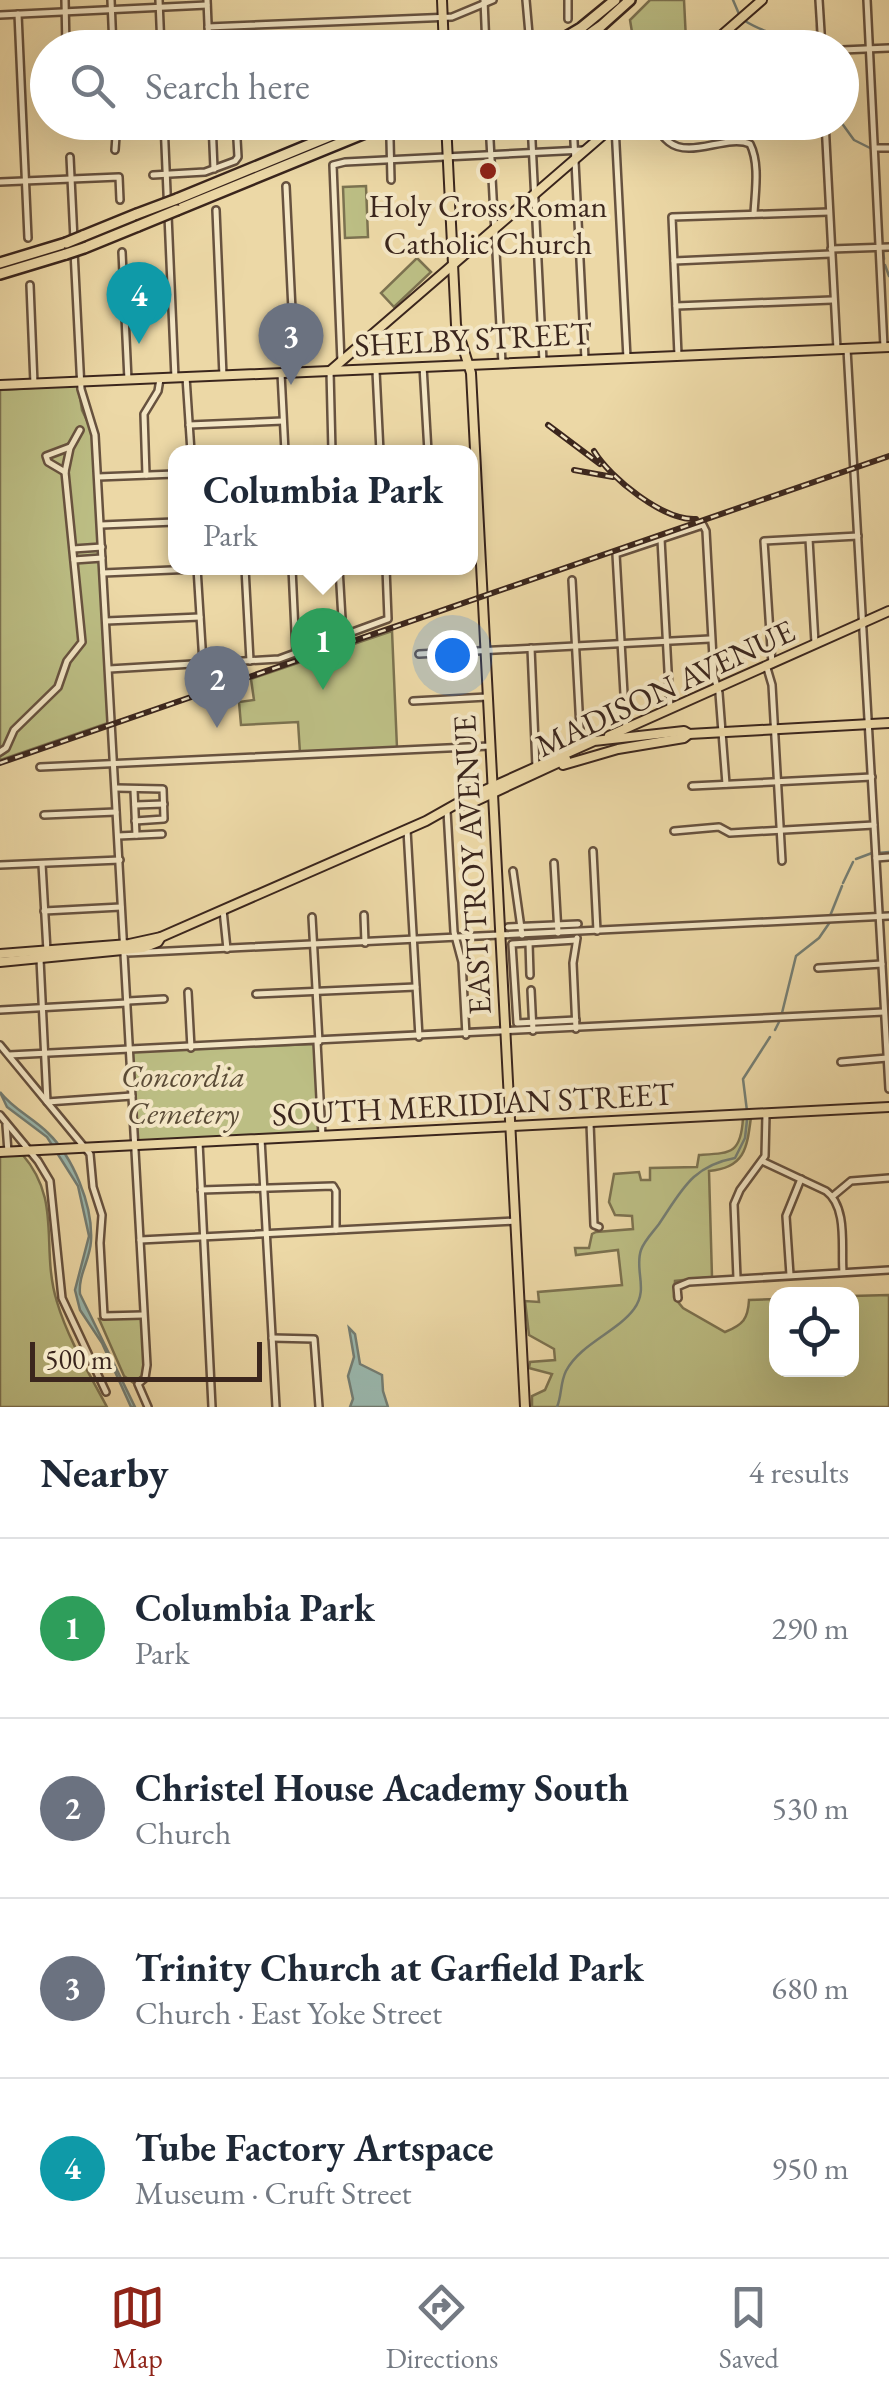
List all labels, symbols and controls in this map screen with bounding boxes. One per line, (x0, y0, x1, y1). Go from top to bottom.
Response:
search box (30, 30, 859, 140)
icon: search (65, 58, 120, 113)
text: Search here (145, 61, 310, 110)
marker: Holy Cross Roman Catholic Church (477, 160, 499, 182)
place label: Holy Cross Roman Catholic Church (369, 185, 608, 264)
pin: 4 (106, 262, 172, 344)
pin: 3 (258, 302, 324, 385)
street label: SHELBY STREET (353, 312, 593, 366)
popup (168, 445, 478, 575)
text: Columbia Park (203, 465, 443, 514)
text: Park (203, 514, 258, 556)
pin: 1 (290, 608, 356, 690)
street label: MADISON AVENUE (529, 610, 801, 766)
your location (427, 630, 478, 681)
pin: 2 (184, 646, 250, 728)
street label: EAST TROY AVENUE (443, 714, 501, 1016)
park label: Concordia Cemetery (121, 1055, 245, 1134)
street label: SOUTH MERIDIAN STREET (271, 1072, 676, 1136)
map controls (769, 1287, 859, 1377)
button: locate (769, 1287, 859, 1377)
scale bar (30, 1337, 262, 1382)
text: 500 m (45, 1341, 113, 1377)
text: Nearby (40, 1445, 169, 1500)
text: 4 results (749, 1451, 849, 1493)
text: Columbia Park (135, 1583, 375, 1632)
text: 1 (64, 1607, 81, 1649)
text: 290 m (772, 1607, 849, 1649)
text: Park (135, 1632, 190, 1674)
text: Christel House Academy South (135, 1763, 629, 1812)
text: 2 (64, 1787, 81, 1829)
text: 530 m (772, 1787, 849, 1829)
text: Church (135, 1812, 231, 1854)
text: Trinity Church at Garfield Park (135, 1943, 644, 1992)
text: 3 (64, 1967, 81, 2009)
text: 680 m (772, 1967, 849, 2009)
text: Church · East Yoke Street (135, 1992, 442, 2034)
text: Tube Factory Artspace (135, 2123, 494, 2172)
text: 4 (64, 2147, 81, 2189)
text: 950 m (772, 2147, 849, 2189)
text: Museum · Cruft Street (135, 2172, 412, 2214)
tab: Map (110, 2280, 165, 2376)
tab: Directions (386, 2280, 498, 2376)
tab: Saved (719, 2280, 779, 2376)

